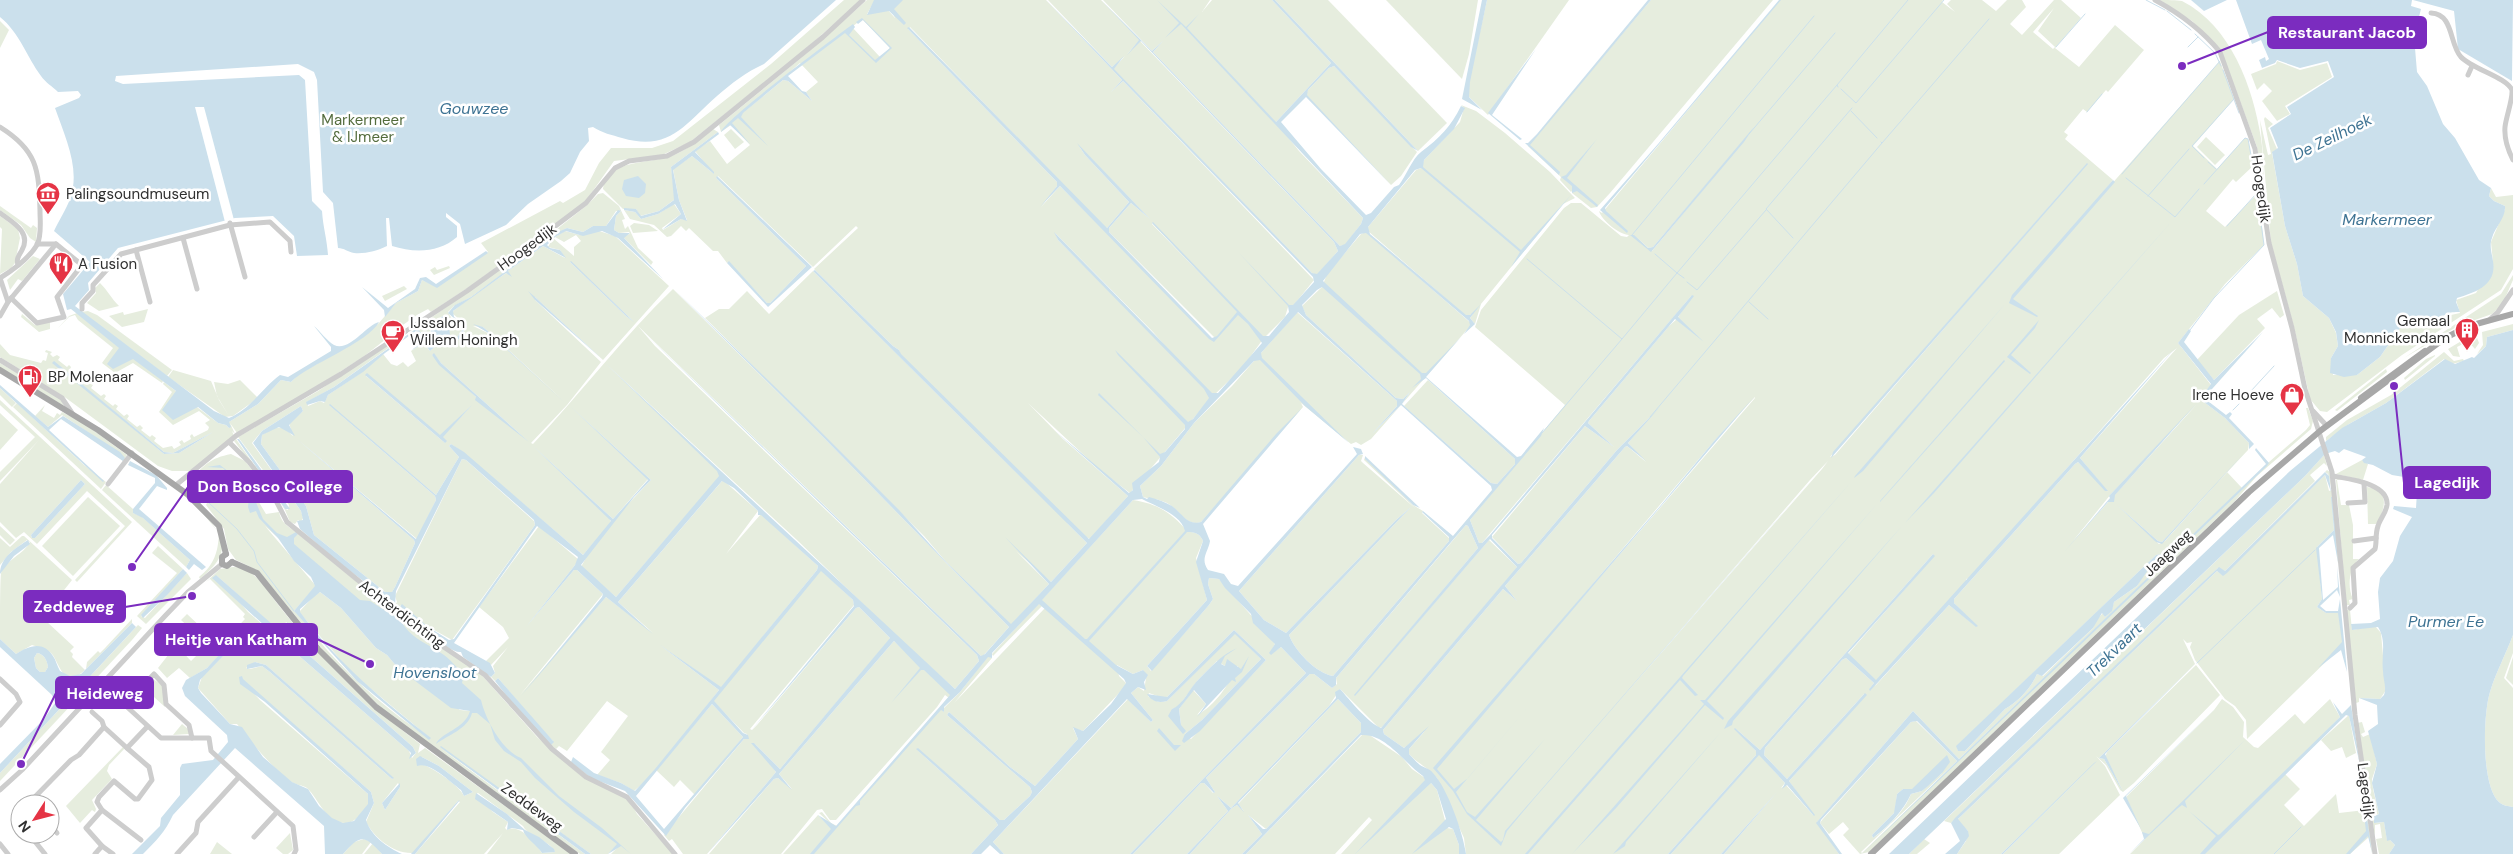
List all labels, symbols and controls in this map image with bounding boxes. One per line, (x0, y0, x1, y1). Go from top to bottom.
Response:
callout: Restaurant Jacob (2268, 17, 2426, 48)
text: Restaurant Jacob (2278, 22, 2416, 43)
water label: Gouwzee (440, 98, 508, 119)
water label: De Zeilhoek (2289, 108, 2376, 165)
park label: Markermeer & IJmeer (321, 110, 405, 147)
street label: Hoogedijk (2246, 154, 2276, 225)
museum icon: Palingsoundmuseum (35, 181, 61, 215)
place label: Palingsoundmuseum (66, 184, 209, 204)
water label: Markermeer (2342, 209, 2433, 230)
street label: Hoogedijk (493, 219, 561, 275)
restaurant icon: A Fusion (48, 251, 74, 285)
place label: A Fusion (78, 254, 137, 274)
place label: Gemaal Monnickendam (2344, 311, 2450, 348)
place label: IJssalon Willem Honingh (410, 313, 518, 350)
building icon: Gemaal Monnickendam (2454, 317, 2480, 351)
cafe icon: IJssalon Willem Honingh (380, 319, 406, 353)
fuel station icon: BP Molenaar (17, 364, 43, 398)
place label: BP Molenaar (48, 367, 134, 387)
shop icon: Irene Hoeve (2279, 382, 2305, 416)
place label: Irene Hoeve (2192, 385, 2274, 405)
callout: Lagedijk (2404, 467, 2490, 498)
callout: Don Bosco College (188, 471, 352, 502)
text: Lagedijk (2414, 472, 2481, 493)
text: Don Bosco College (198, 476, 342, 497)
street label: Jaagweg (2139, 525, 2197, 581)
street label: Achterdichting (355, 575, 449, 653)
callout: Zeddeweg (24, 591, 125, 622)
text: Zeddeweg (34, 596, 114, 617)
water label: Purmer Ee (2408, 611, 2484, 632)
water label: Trekvaart (2082, 618, 2147, 682)
callout: Heitje van Katham (155, 624, 317, 655)
text: Heitje van Katham (165, 629, 307, 650)
water label: Hovensloot (393, 662, 477, 683)
callout: Heideweg (56, 677, 153, 708)
text: Heideweg (66, 683, 144, 704)
street label: Lagedijk (2353, 762, 2379, 821)
street label: Zeddeweg (497, 778, 567, 836)
north arrow (10, 794, 60, 844)
text: N (14, 817, 35, 836)

